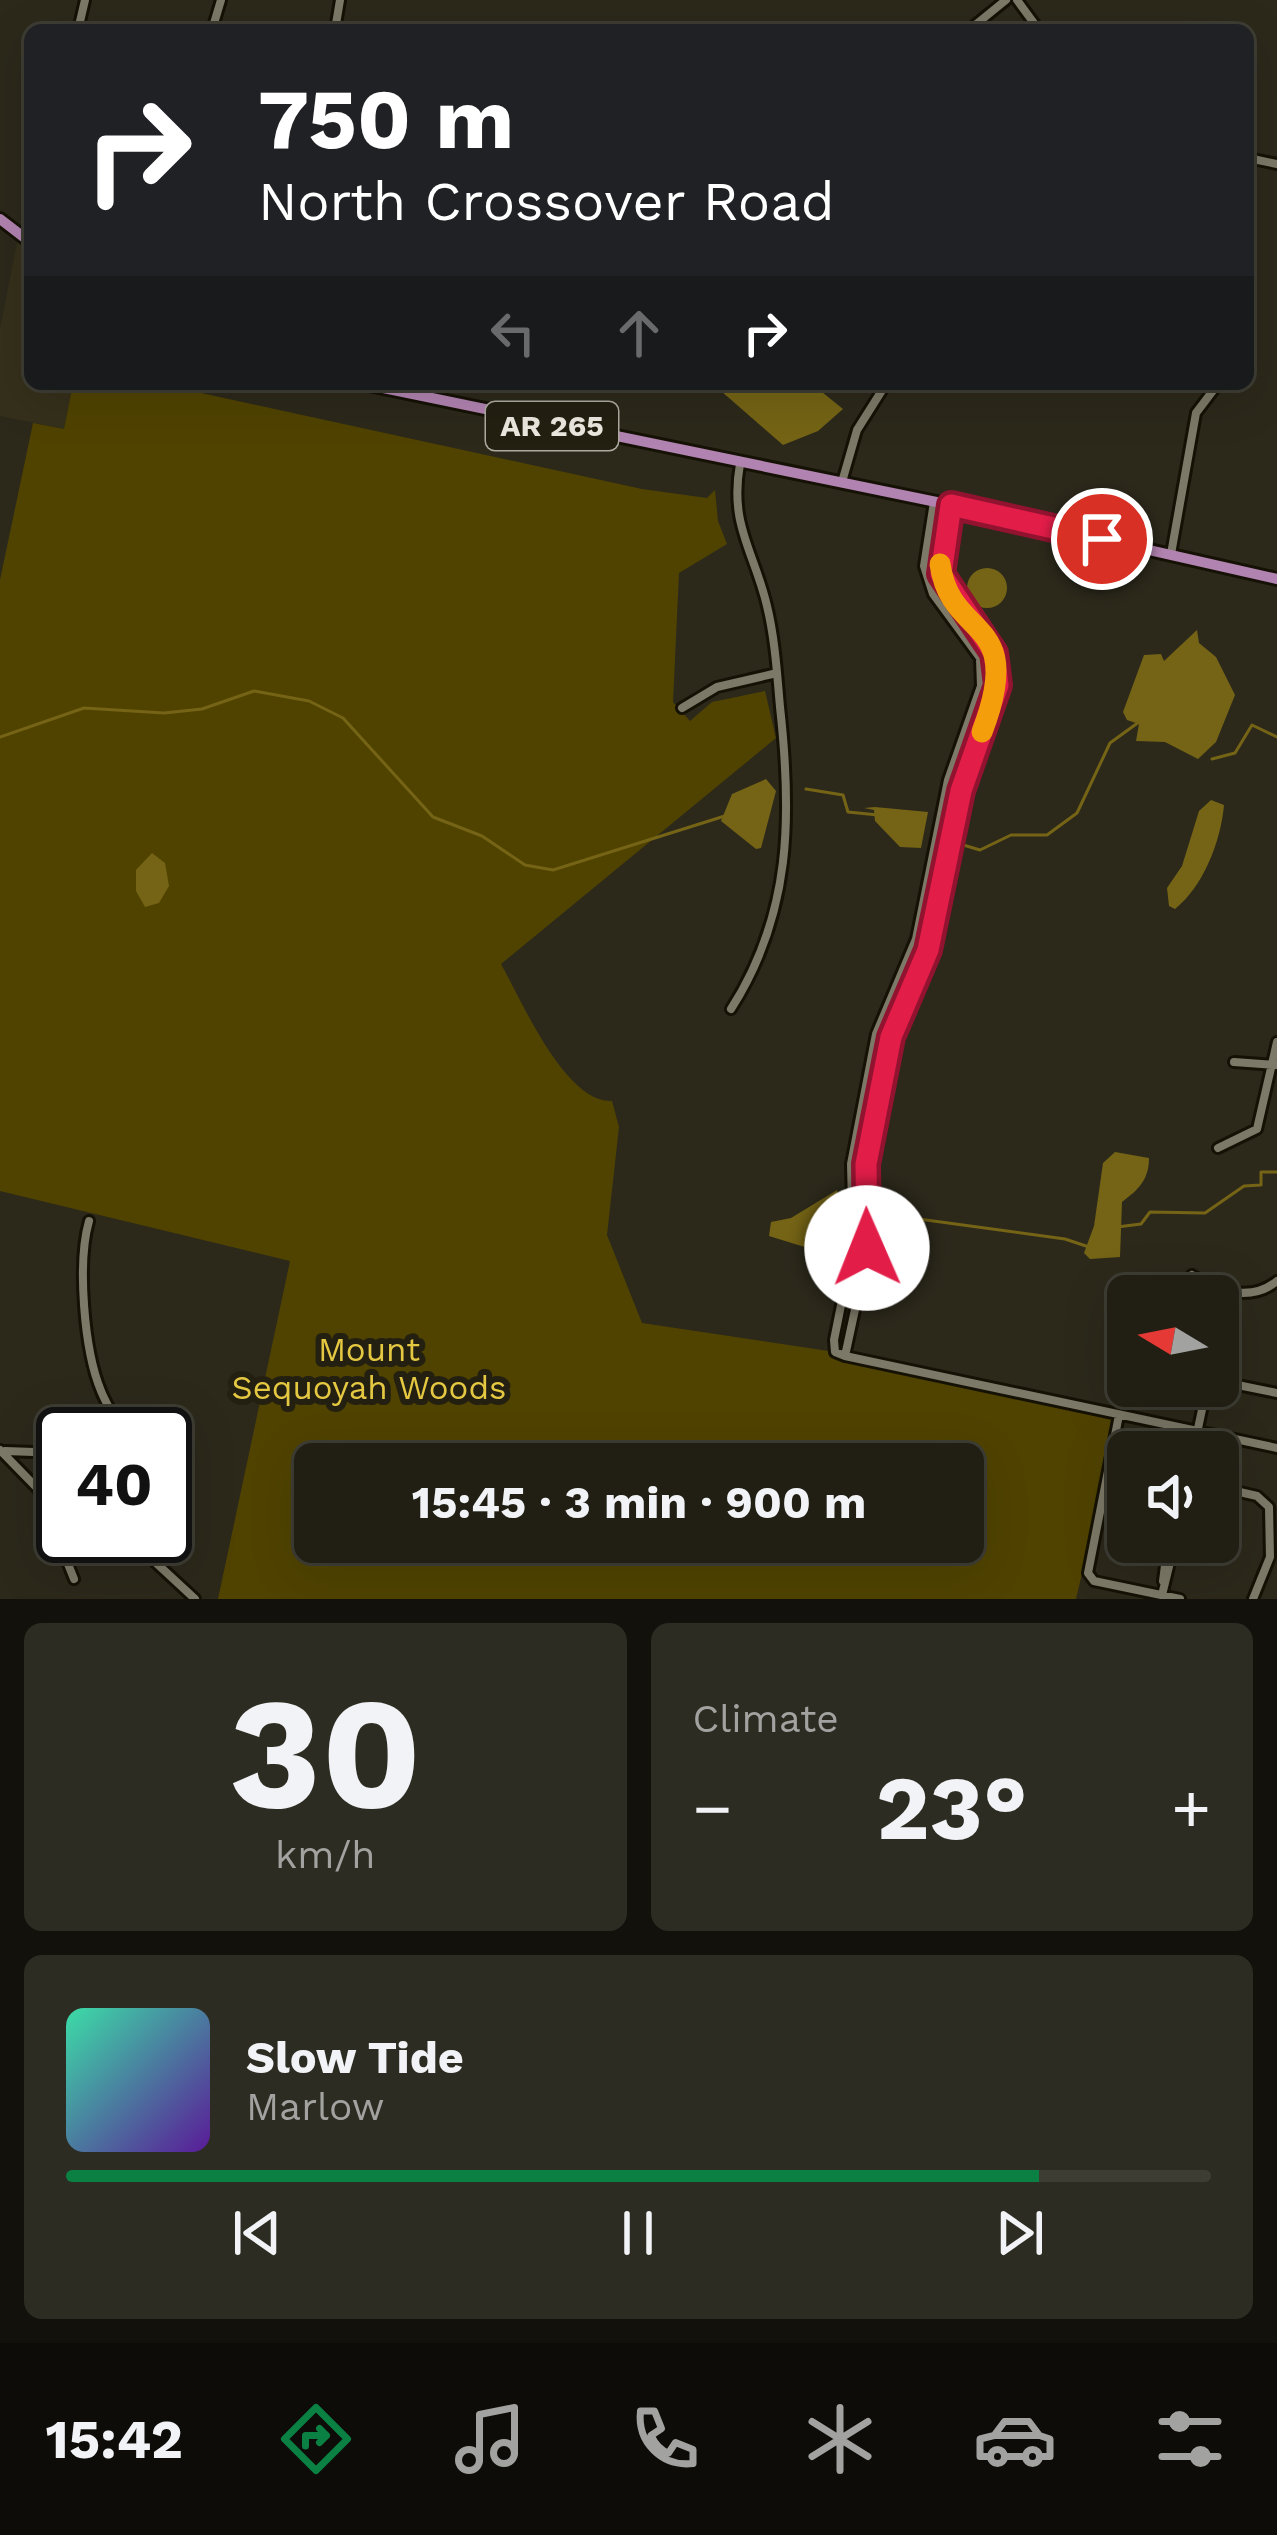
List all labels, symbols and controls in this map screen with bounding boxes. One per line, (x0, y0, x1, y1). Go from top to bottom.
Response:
text: 750 m (258, 70, 514, 168)
icon: right (60, 72, 216, 228)
text: North Crossover Road (258, 170, 835, 233)
icon: left (480, 300, 546, 366)
icon: ahead (606, 300, 672, 366)
icon: right (732, 300, 798, 366)
road number: AR 265 (486, 402, 618, 450)
pin (1051, 488, 1153, 590)
icon: arrive (1069, 506, 1135, 572)
position arrow (804, 1185, 930, 1311)
north arrow (1107, 1275, 1239, 1407)
map controls (1107, 1275, 1239, 1563)
park label: Mount Sequoyah Woods (232, 1330, 507, 1407)
speed limit sign: 40 (36, 1407, 192, 1563)
button: sound (1107, 1431, 1239, 1563)
text: 15:45 · 3 min · 900 m (412, 1476, 866, 1529)
text: 30 (229, 1662, 422, 1845)
text: Climate (693, 1696, 839, 1741)
text: 23° (876, 1755, 1028, 1861)
text: − (693, 1770, 732, 1847)
text: + (1171, 1770, 1211, 1847)
text: km/h (275, 1832, 375, 1877)
text: Slow Tide (246, 2031, 464, 2084)
text: Marlow (246, 2084, 384, 2129)
icon: previous (224, 2200, 290, 2266)
icon: pause (605, 2200, 671, 2266)
icon: next (987, 2200, 1053, 2266)
icon: directions (274, 2397, 358, 2481)
icon: music (448, 2397, 532, 2481)
icon: phone (623, 2397, 707, 2481)
icon: climate (798, 2397, 882, 2481)
icon: car (973, 2397, 1057, 2481)
icon: filters (1148, 2397, 1232, 2481)
text: 15:42 (45, 2408, 183, 2471)

